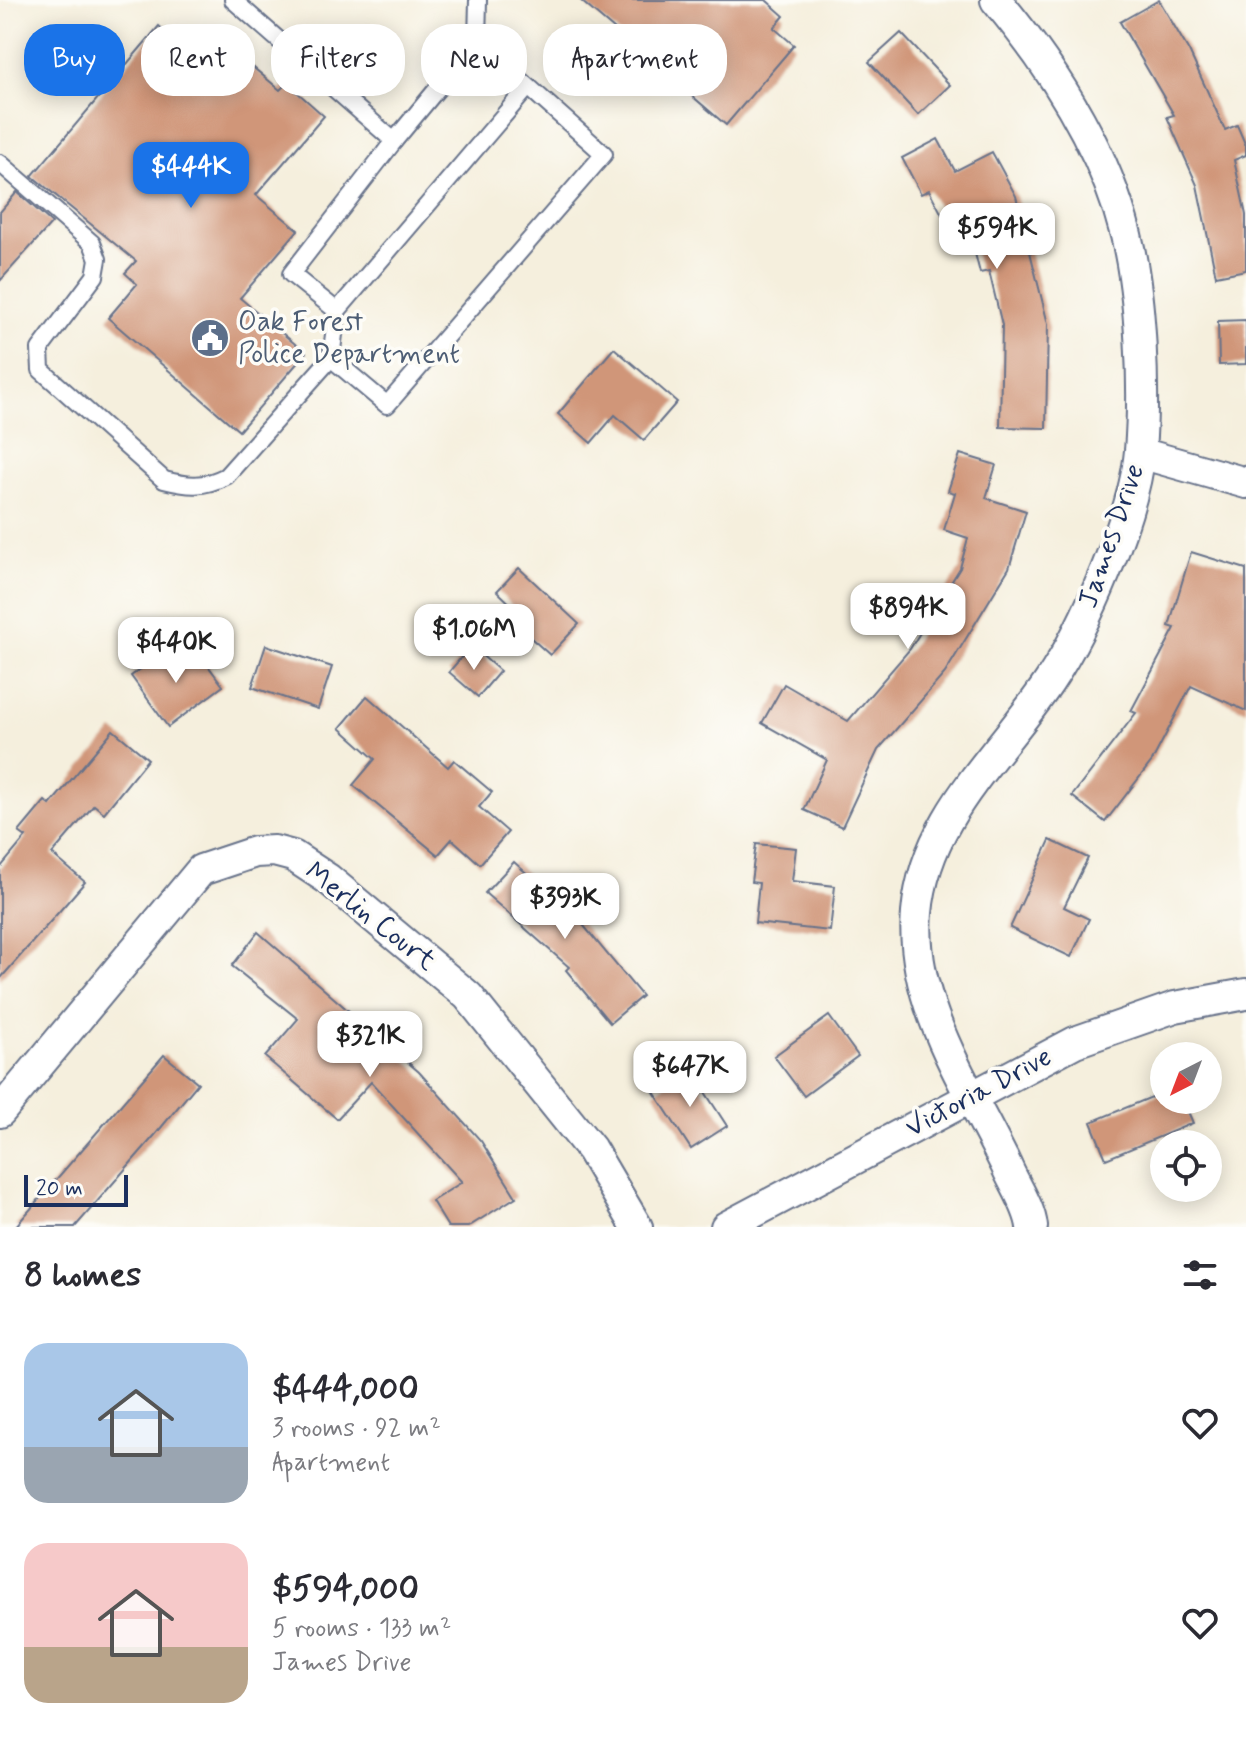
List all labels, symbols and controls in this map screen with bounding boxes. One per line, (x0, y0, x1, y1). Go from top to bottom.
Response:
chip: Buy (24, 24, 125, 96)
chip: Rent (141, 24, 255, 96)
chip: Filters (271, 24, 405, 96)
chip: New (421, 24, 527, 96)
chip: Apartment (543, 24, 727, 96)
pin: $444K (135, 142, 247, 210)
text: $444K (151, 151, 231, 185)
pin: $594K (941, 203, 1053, 271)
text: $594K (957, 212, 1037, 246)
place label: Oak Forest Police Department (238, 304, 460, 373)
public building icon: Oak Forest Police Department (189, 317, 231, 359)
street label: James Drive (1070, 459, 1154, 613)
pin: $894K (852, 583, 964, 651)
text: $894K (868, 592, 948, 626)
pin: $1.06M (409, 604, 539, 672)
text: $1.06M (432, 613, 516, 647)
pin: $440K (120, 617, 232, 685)
text: $440K (136, 626, 216, 660)
street label: Merlin Court (297, 854, 444, 980)
pin: $393K (509, 873, 621, 941)
text: $393K (529, 882, 601, 916)
pin: $321K (314, 1011, 426, 1079)
text: $321K (335, 1020, 405, 1054)
street label: Victoria Drive (899, 1039, 1059, 1147)
pin: $647K (634, 1041, 746, 1109)
north arrow (1150, 1042, 1222, 1114)
map controls (1150, 1042, 1222, 1202)
text: $647K (651, 1050, 729, 1084)
button: locate (1150, 1130, 1222, 1202)
scale bar (24, 1171, 128, 1207)
text: 20 m (36, 1175, 83, 1203)
text: 8 homes (24, 1253, 141, 1298)
icon: filters (1178, 1253, 1222, 1297)
text: $444,000 (272, 1367, 419, 1412)
icon: home (88, 1375, 184, 1471)
icon: heart (1178, 1401, 1222, 1445)
text: 3 rooms · 92 m² (272, 1412, 441, 1446)
text: Apartment (272, 1446, 390, 1480)
text: $594,000 (272, 1567, 419, 1612)
icon: home (88, 1575, 184, 1671)
icon: heart (1178, 1601, 1222, 1645)
text: 5 rooms · 133 m² (272, 1612, 451, 1646)
text: James Drive (272, 1646, 411, 1680)

